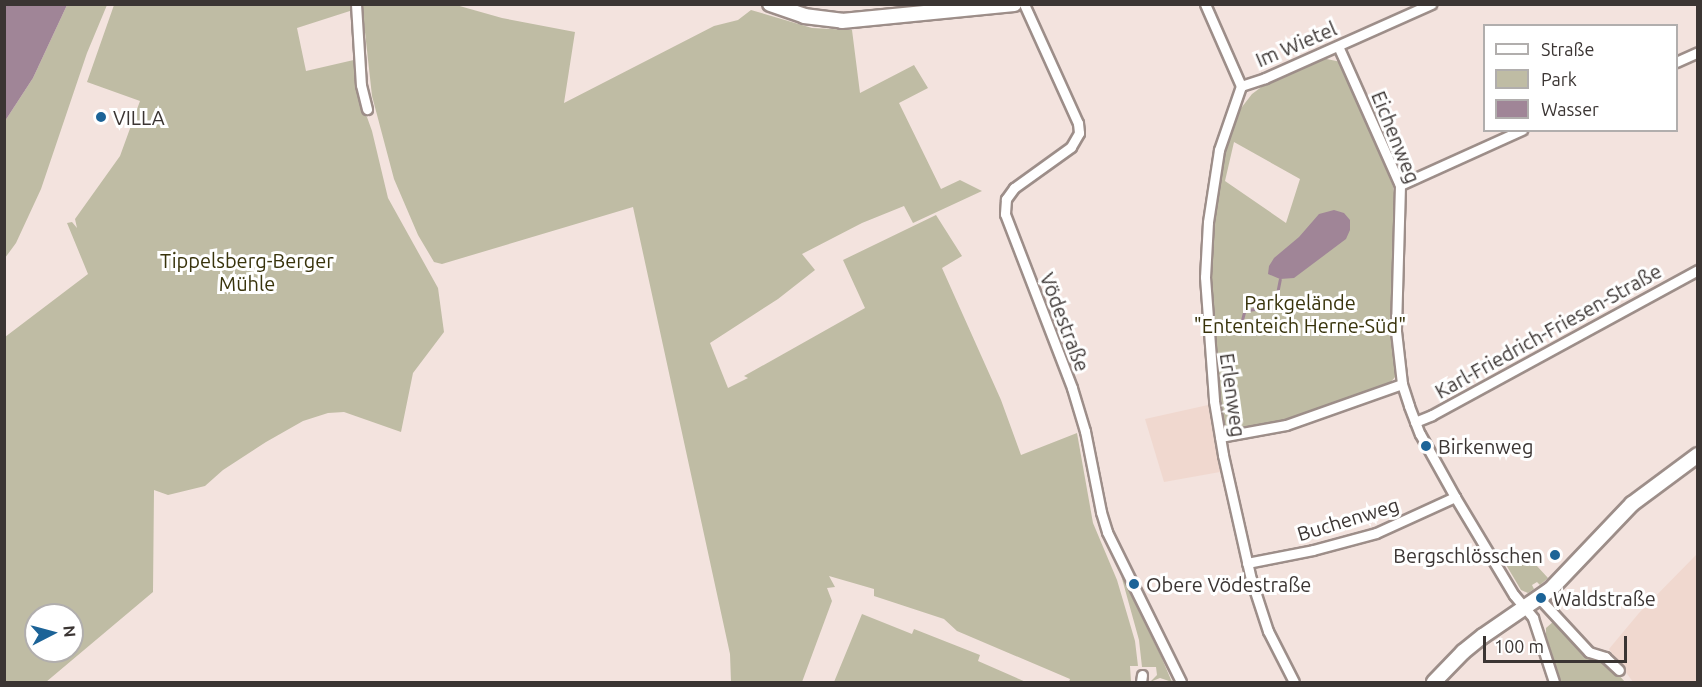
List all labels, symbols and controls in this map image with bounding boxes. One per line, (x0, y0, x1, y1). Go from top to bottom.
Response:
street label: Im Wietel (1252, 16, 1340, 72)
legend (1483, 24, 1678, 132)
text: Straße (1541, 39, 1594, 59)
text: Park (1541, 69, 1577, 89)
street label: Eichenweg (1367, 87, 1425, 187)
text: Wasser (1541, 99, 1599, 119)
place label: VILLA (113, 105, 165, 129)
marker: VILLA (94, 110, 108, 124)
park label: Tippelsberg-Berger Mühle (160, 249, 334, 296)
street label: Karl-Friedrich-Friesen-Straße (1431, 259, 1665, 403)
street label: Vödestraße (1035, 269, 1095, 375)
park label: Parkgelände "Ententeich Herne-Süd" (1194, 290, 1406, 337)
street label: Erlenweg (1215, 351, 1251, 439)
place label: Birkenweg (1438, 434, 1533, 458)
marker: Birkenweg (1419, 439, 1433, 453)
street label: Buchenweg (1294, 492, 1402, 546)
place label: Bergschlösschen (1393, 543, 1543, 567)
marker: Bergschlösschen (1548, 548, 1562, 562)
place label: Obere Vödestraße (1146, 572, 1311, 596)
marker: Obere Vödestraße (1127, 577, 1141, 591)
place label: Waldstraße (1553, 586, 1656, 610)
marker: Waldstraße (1534, 591, 1548, 605)
north arrow (24, 603, 84, 663)
text: N (60, 624, 79, 638)
scale bar (1486, 624, 1630, 662)
text: 100 m (1494, 636, 1544, 656)

